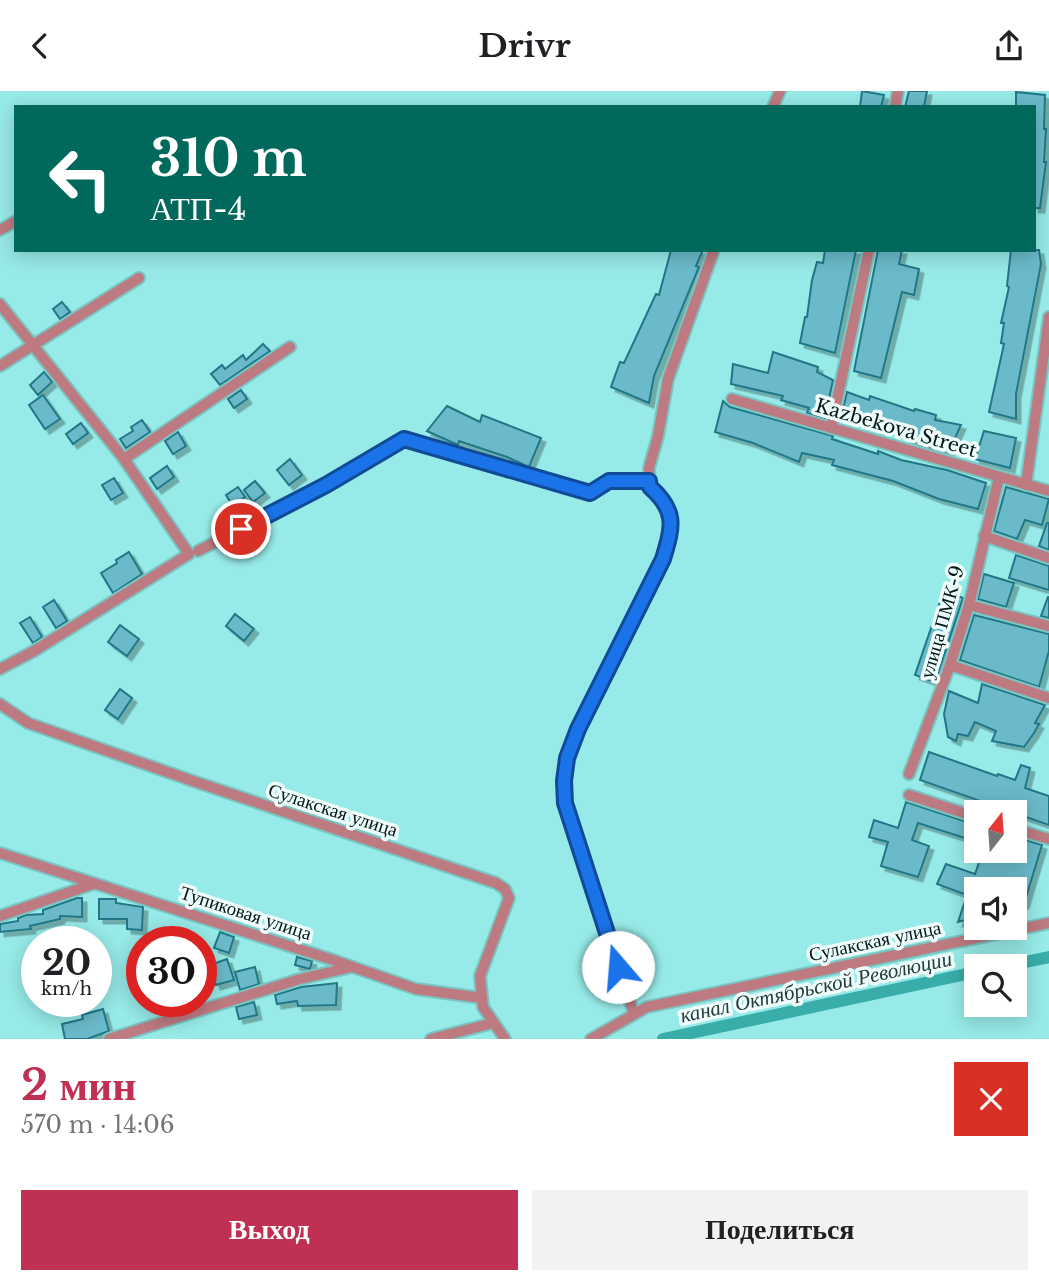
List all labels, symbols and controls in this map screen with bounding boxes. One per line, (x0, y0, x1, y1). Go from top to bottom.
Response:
text: Drivr (478, 26, 571, 66)
icon: back (21, 27, 59, 65)
icon: share (990, 27, 1028, 65)
text: 310 m (150, 128, 307, 189)
icon: left (35, 133, 126, 224)
text: АТП-4 (150, 189, 247, 229)
street label: Kazbekova Street (813, 394, 980, 462)
pin (211, 499, 271, 559)
icon: arrive (222, 510, 260, 548)
street label: улица ПМК-9 (915, 563, 969, 681)
street label: Сулакская улица (266, 778, 401, 842)
north arrow (964, 800, 1027, 863)
map controls (964, 800, 1027, 1017)
button: sound (964, 877, 1027, 940)
street label: Тупиковая улица (178, 881, 315, 945)
street label: Сулакская улица (807, 916, 944, 966)
speed limit sign: 30 (126, 926, 217, 1017)
position arrow (581, 930, 655, 1004)
text: 20 (42, 941, 91, 984)
water label: канал Октябрьской Революции (678, 945, 954, 1029)
button: search (964, 954, 1027, 1017)
text: km/h (41, 978, 92, 1000)
text: 2 мин (21, 1059, 137, 1111)
button: close (954, 1062, 1028, 1136)
text: 570 m · 14:06 (21, 1111, 175, 1139)
button: Выход (21, 1190, 518, 1270)
button: Поделиться (532, 1190, 1028, 1270)

